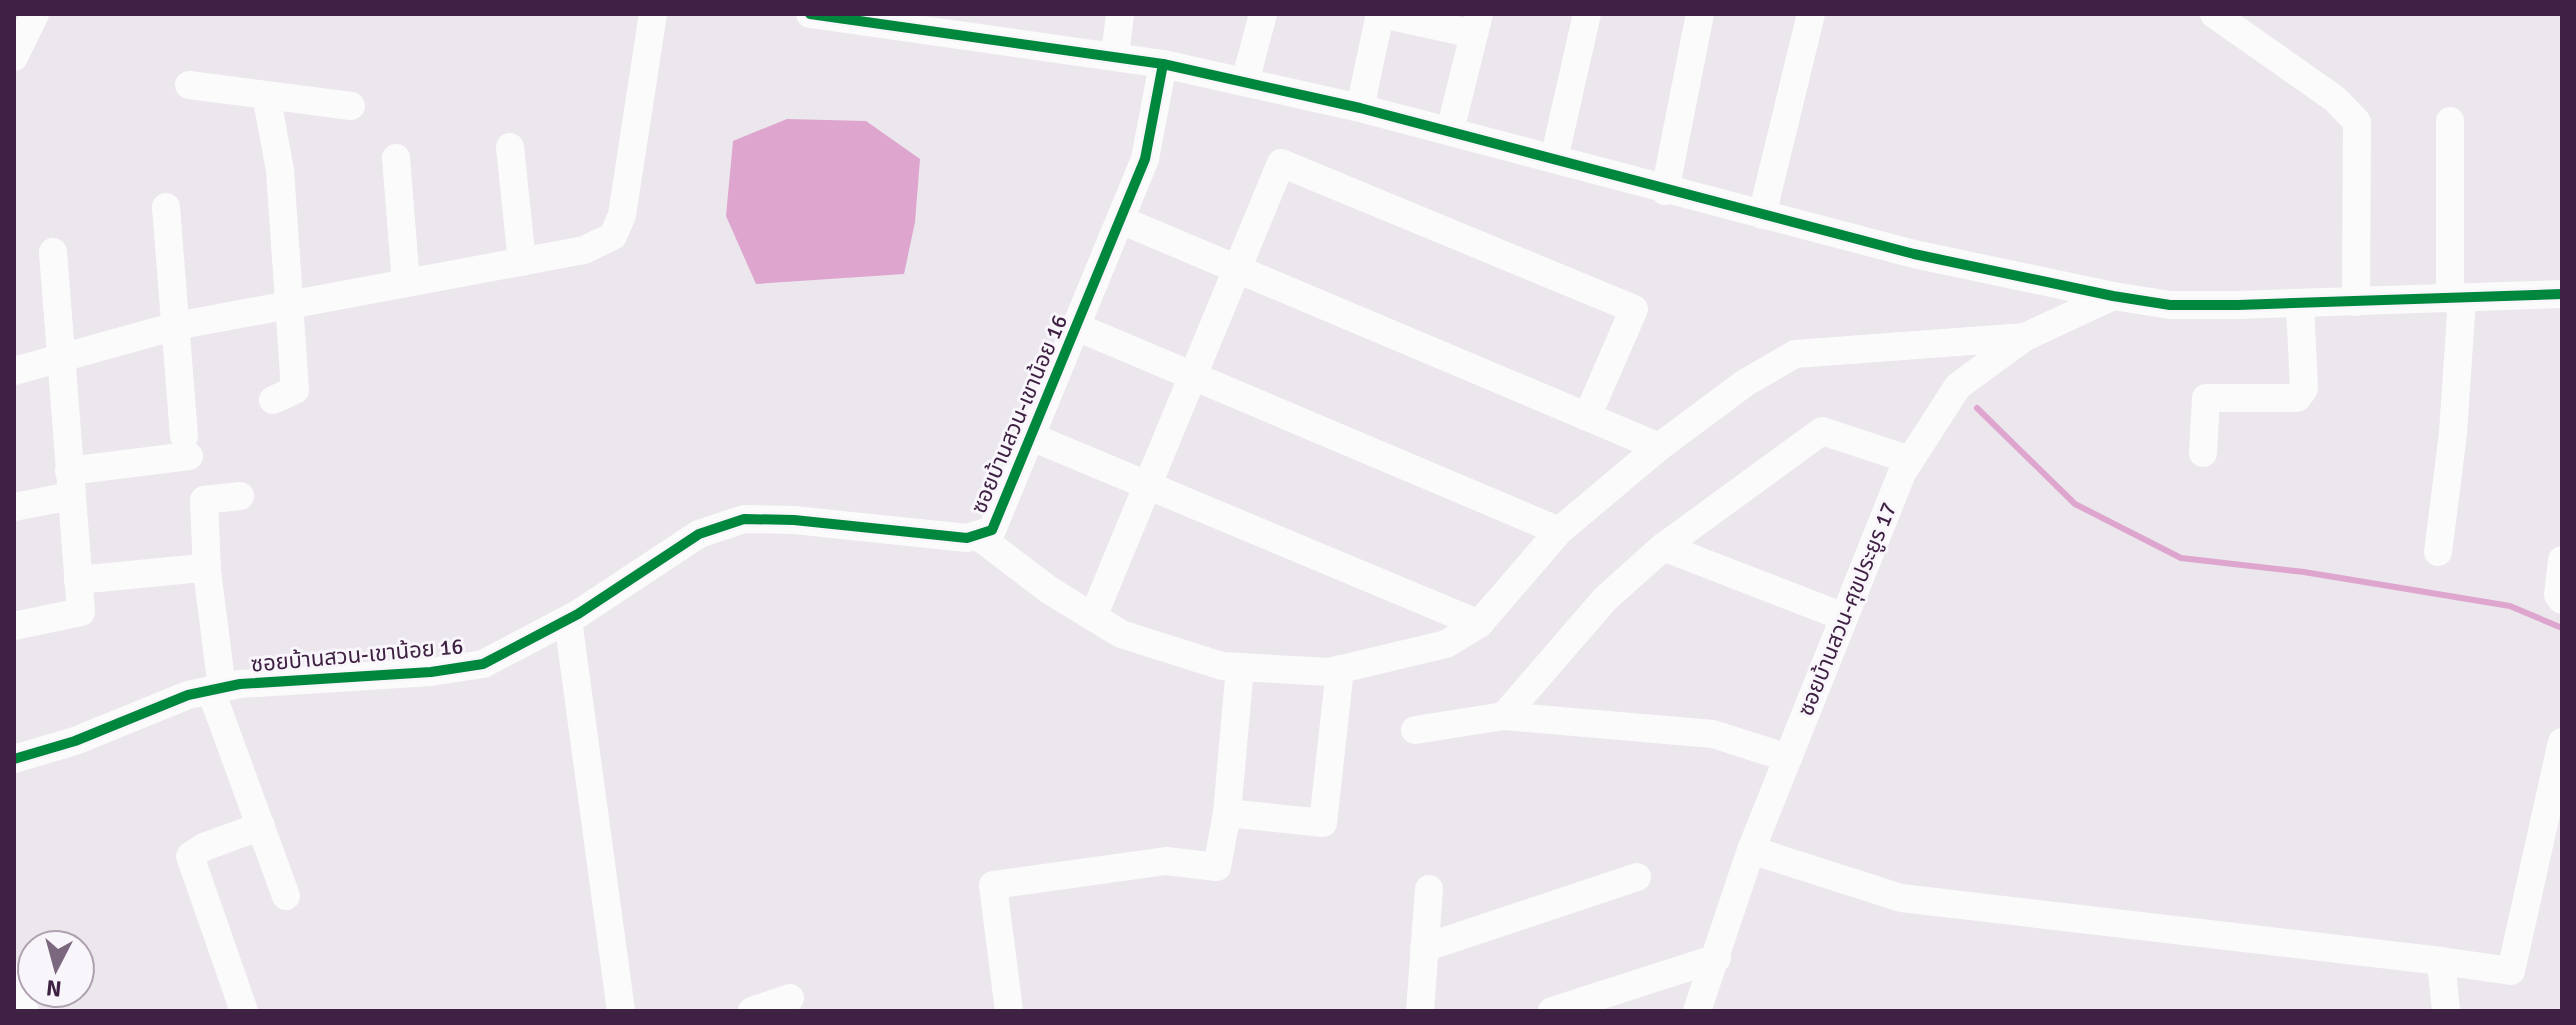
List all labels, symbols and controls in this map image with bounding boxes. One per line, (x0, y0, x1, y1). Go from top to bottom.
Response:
street label: ซอยบ้านสวน-เขาน้อย 16 (965, 311, 1073, 517)
street label: ซอยบ้านสวน-ศุขประยูร 17 (1792, 498, 1902, 720)
street label: ซอยบ้านสวน-เขาน้อย 16 (250, 632, 464, 678)
north arrow (16, 929, 96, 1009)
text: N (45, 974, 63, 1003)

